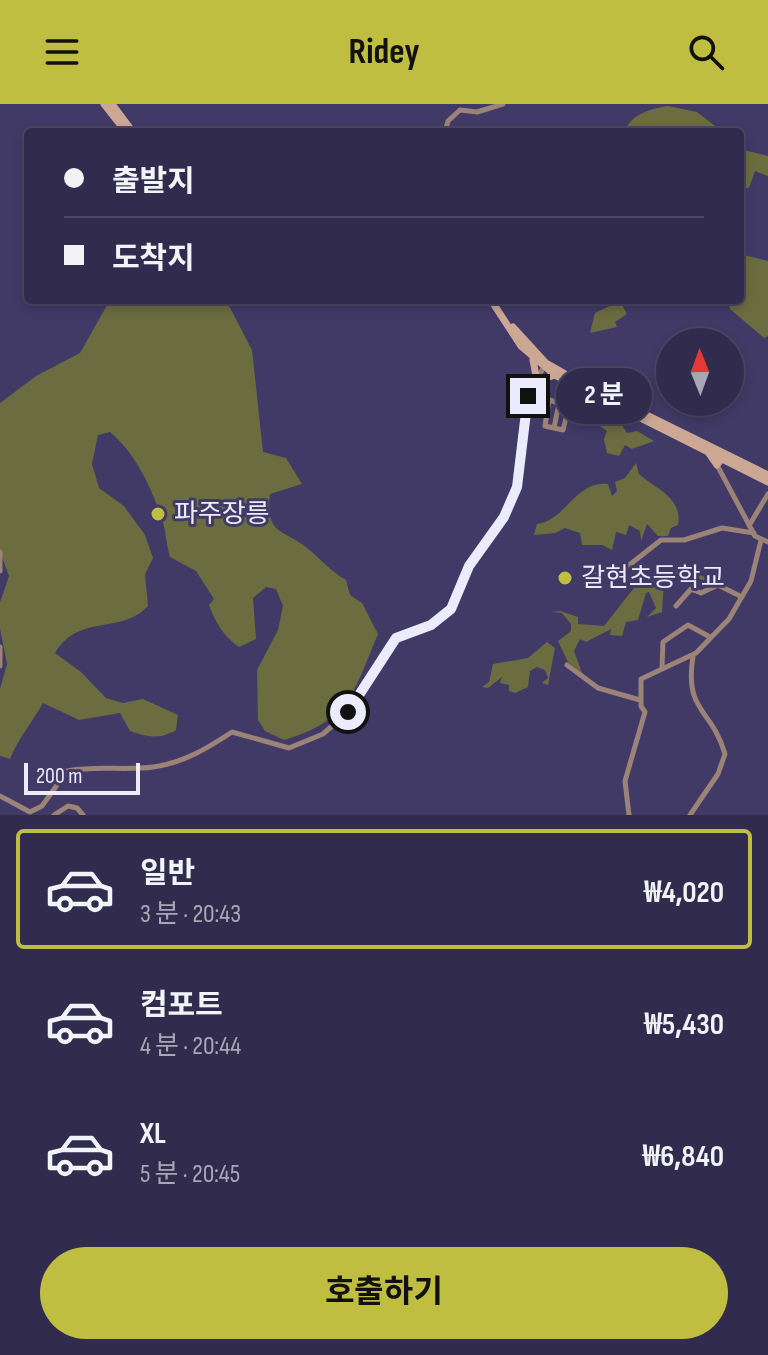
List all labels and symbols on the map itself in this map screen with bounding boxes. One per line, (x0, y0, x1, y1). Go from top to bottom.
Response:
north arrow (656, 328, 744, 416)
callout: 2 분 (556, 368, 652, 424)
route end (510, 378, 546, 414)
place label: 파주장릉 (174, 499, 270, 530)
marker: 파주장릉 (149, 505, 167, 523)
place label: 갈현초등학교 (581, 563, 725, 594)
marker: 갈현초등학교 (556, 569, 574, 587)
route start (330, 694, 366, 730)
scale bar (24, 759, 140, 795)

